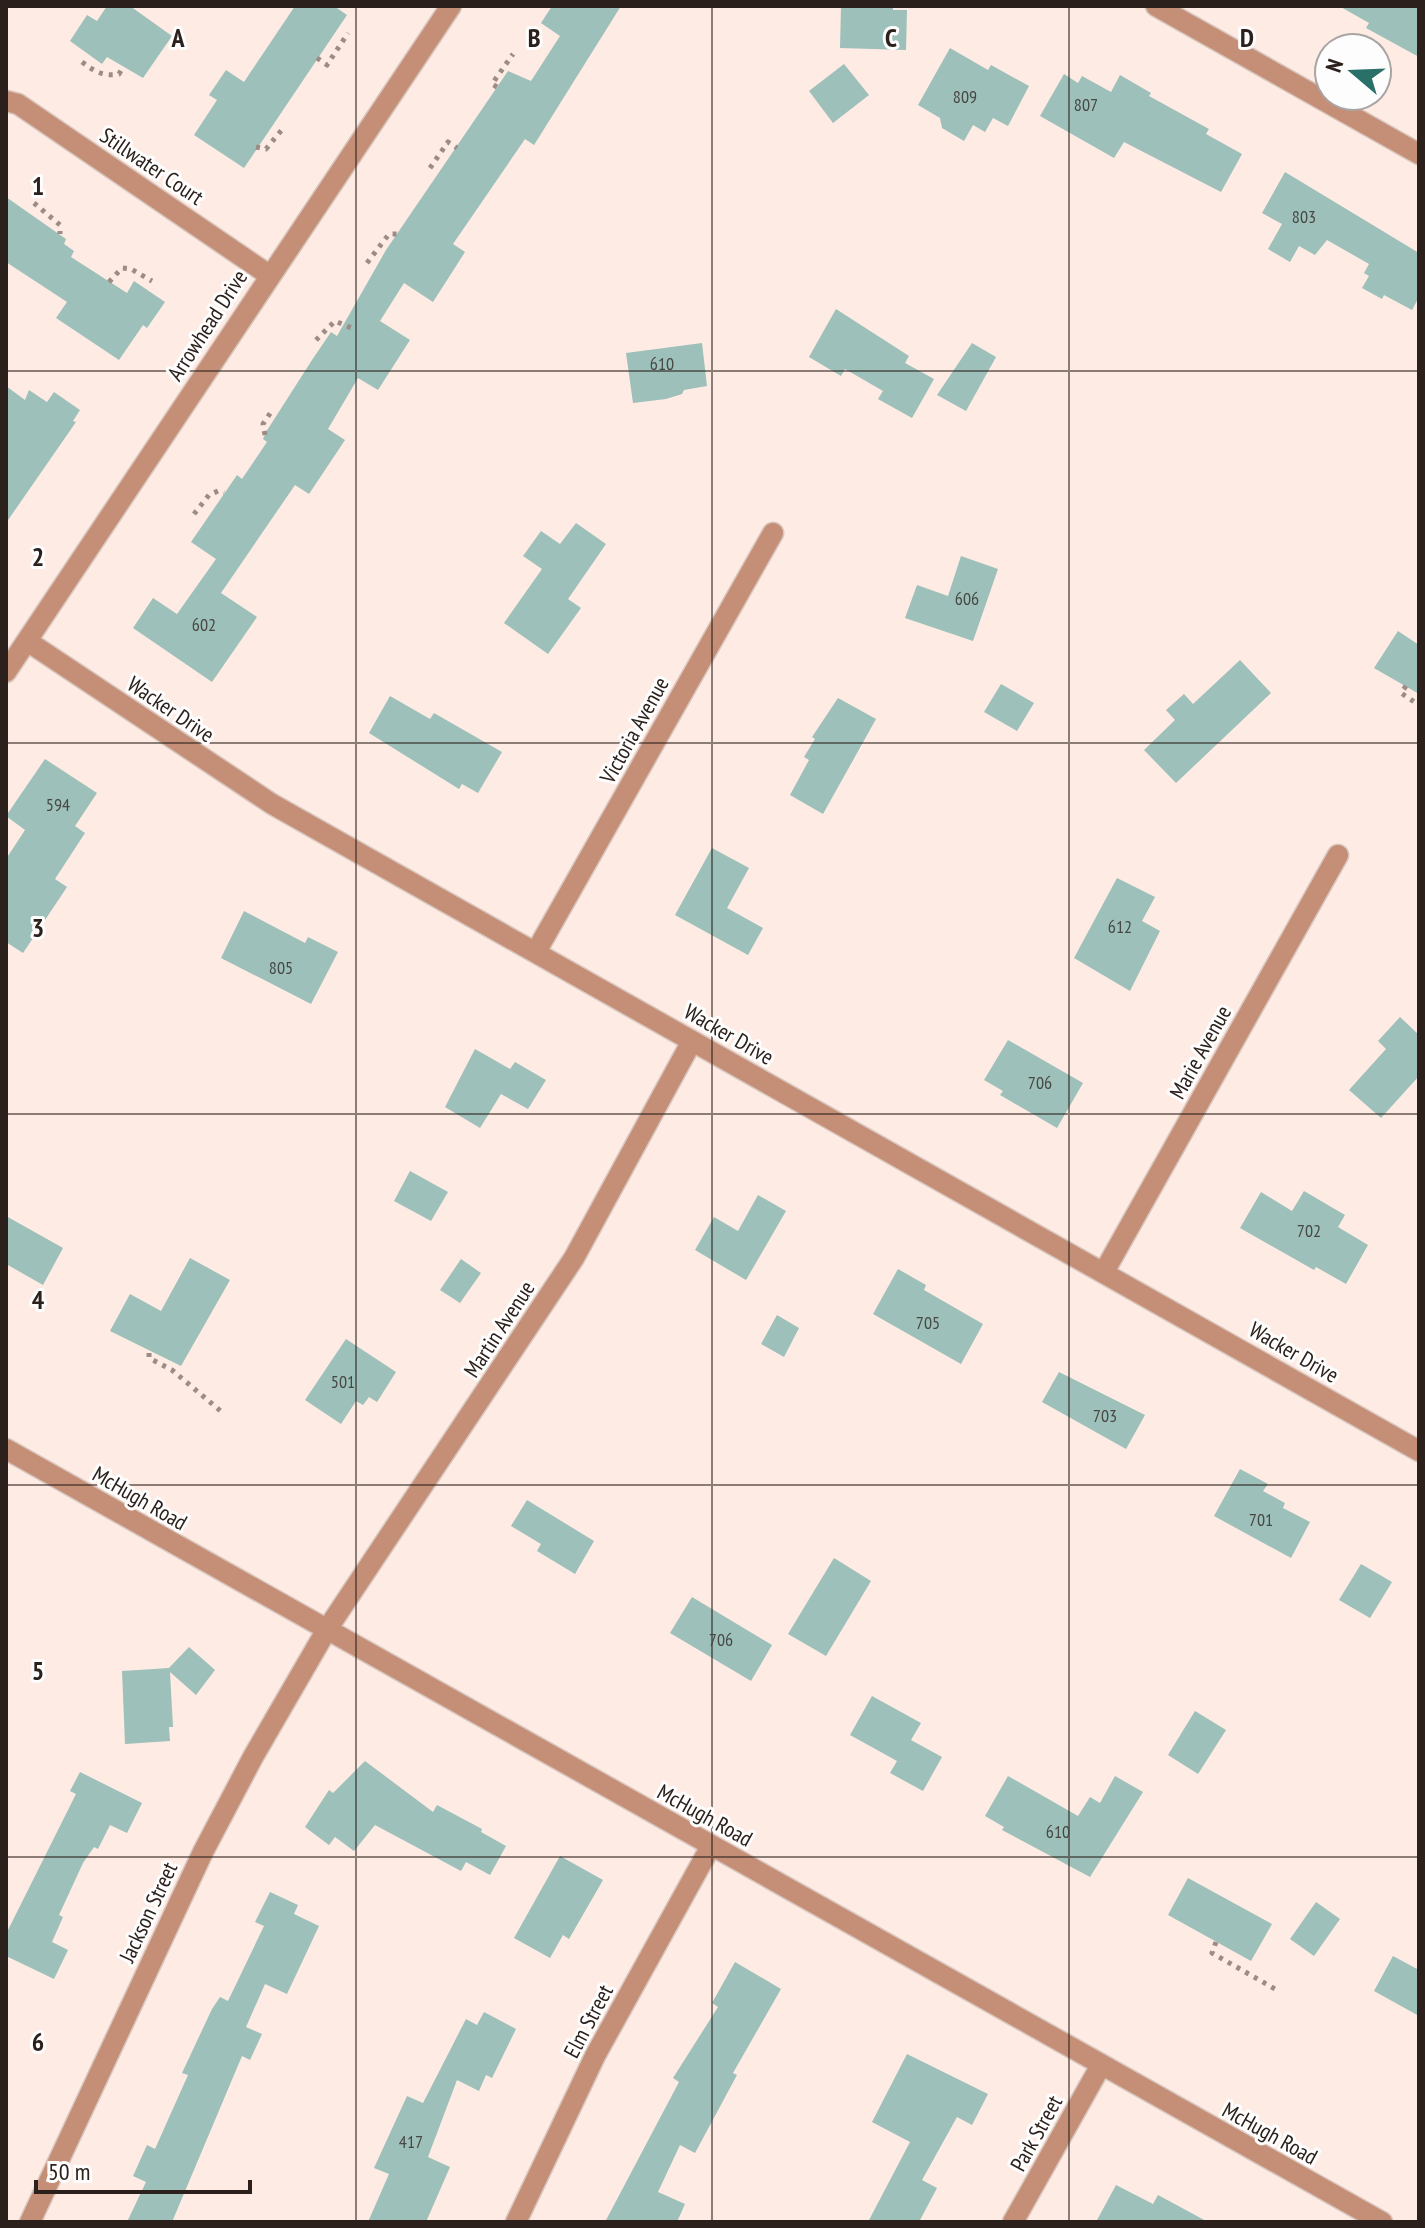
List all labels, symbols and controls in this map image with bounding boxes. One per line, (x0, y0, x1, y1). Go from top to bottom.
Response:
text: A (170, 21, 185, 54)
text: B (528, 21, 541, 54)
text: C (885, 21, 897, 54)
text: D (1240, 21, 1254, 54)
north arrow (1313, 32, 1393, 112)
text: N (1319, 55, 1349, 76)
house number: 809 (953, 85, 977, 108)
house number: 807 (1074, 93, 1098, 116)
street label: Stillwater Court (95, 121, 209, 211)
text: 1 (32, 169, 44, 202)
house number: 803 (1292, 205, 1316, 228)
street label: Arrowhead Drive (161, 264, 253, 386)
house number: 610 (650, 352, 674, 375)
text: 2 (32, 540, 44, 573)
house number: 606 (955, 587, 979, 610)
house number: 602 (192, 613, 216, 636)
street label: Wacker Drive (122, 670, 220, 748)
street label: Victoria Avenue (593, 672, 675, 789)
house number: 594 (46, 793, 70, 816)
text: 3 (32, 911, 44, 944)
house number: 612 (1108, 915, 1132, 938)
house number: 805 (269, 956, 293, 979)
street label: Wacker Drive (679, 997, 779, 1071)
street label: Marie Avenue (1163, 1000, 1237, 1104)
house number: 706 (1028, 1071, 1052, 1094)
house number: 702 (1297, 1219, 1321, 1242)
street label: Martin Avenue (457, 1275, 541, 1383)
text: 4 (32, 1283, 45, 1316)
house number: 705 (916, 1311, 940, 1334)
street label: Wacker Drive (1244, 1315, 1344, 1389)
house number: 501 (331, 1370, 355, 1393)
house number: 703 (1093, 1404, 1117, 1427)
street label: McHugh Road (88, 1460, 192, 1536)
house number: 701 (1249, 1508, 1273, 1531)
house number: 706 (709, 1628, 733, 1651)
text: 5 (32, 1654, 44, 1687)
street label: McHugh Road (652, 1777, 758, 1853)
house number: 610 (1046, 1820, 1070, 1843)
street label: Jackson Street (112, 1857, 183, 1967)
street label: Elm Street (557, 1980, 619, 2062)
text: 6 (32, 2025, 44, 2058)
street label: Park Street (1004, 2090, 1068, 2176)
street label: McHugh Road (1217, 2095, 1323, 2171)
house number: 417 (399, 2130, 423, 2153)
scale bar (36, 2144, 250, 2194)
text: 50 m (48, 2156, 90, 2187)

